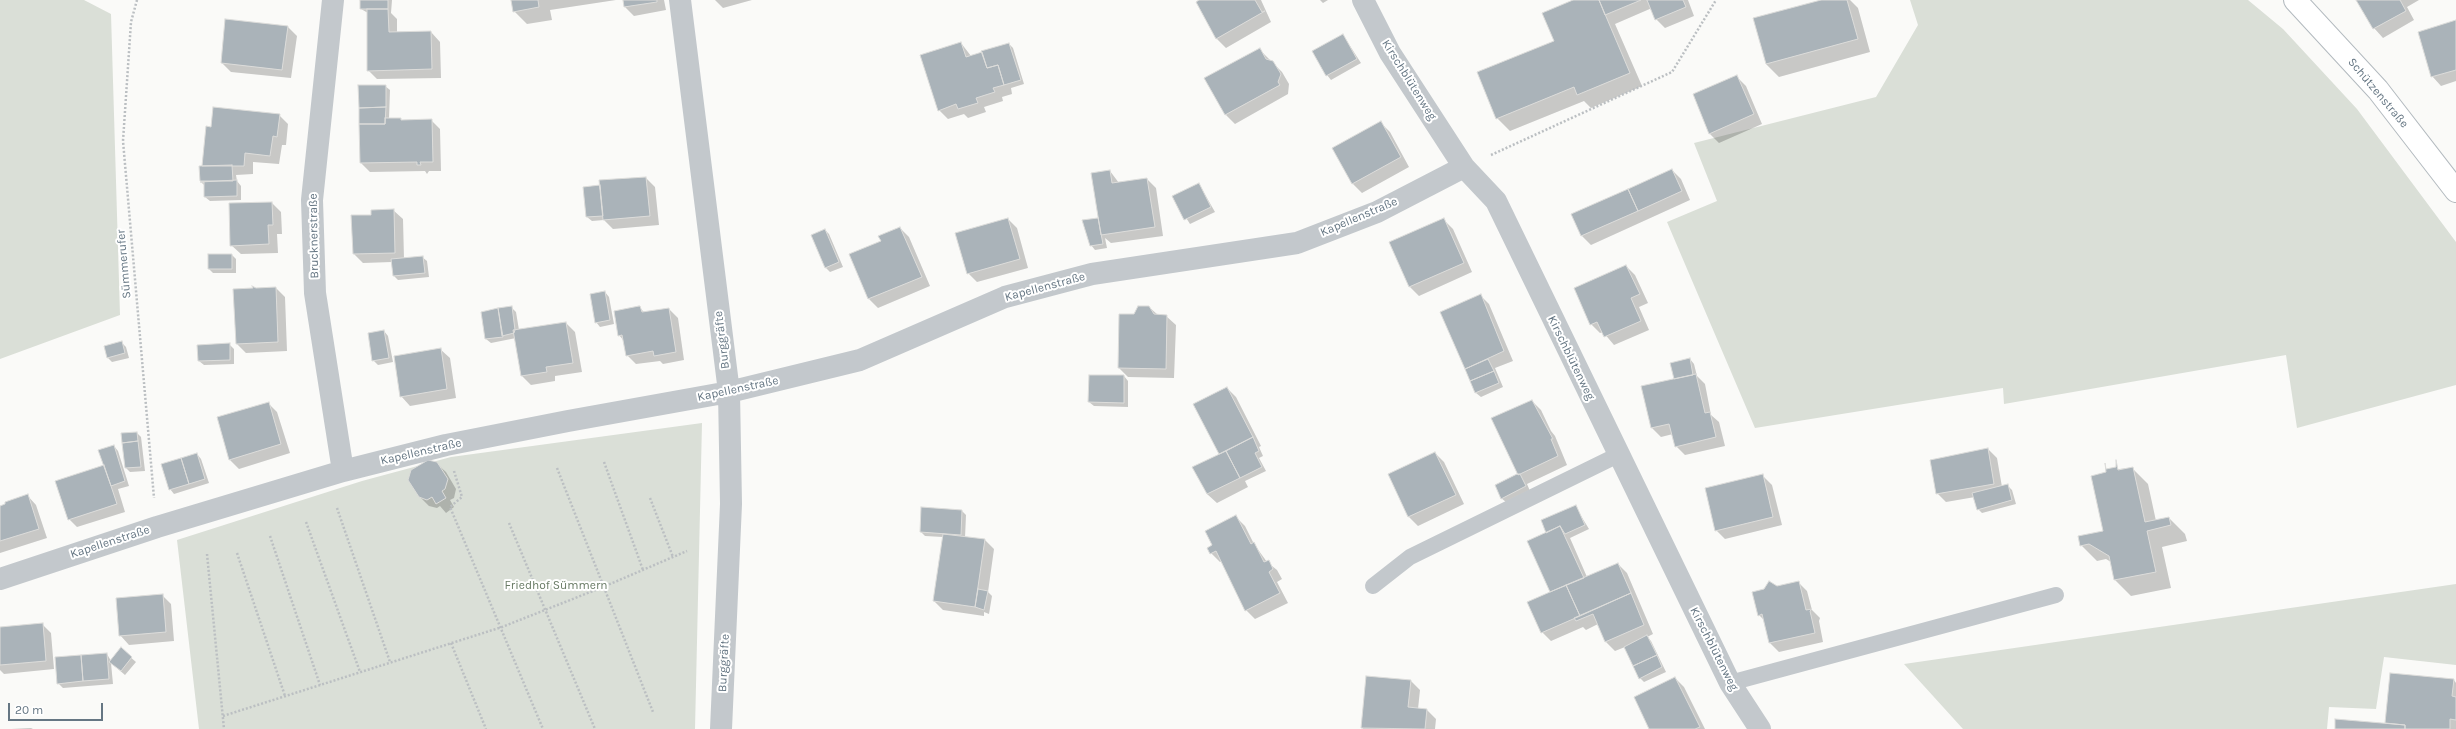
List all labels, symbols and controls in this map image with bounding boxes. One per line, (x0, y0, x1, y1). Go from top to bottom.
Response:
street label: Kirschblütenweg (1378, 37, 1440, 123)
street label: Schützenstraße (2345, 55, 2411, 131)
street label: Brucknerstraße (306, 193, 322, 279)
street label: Kapellenstraße (1318, 194, 1400, 240)
street label: Sümmerufer (114, 229, 134, 299)
street label: Kapellenstraße (1003, 269, 1087, 305)
street label: Burggräfte (711, 310, 733, 370)
street label: Kirschblütenweg (1544, 313, 1598, 403)
street label: Kapellenstraße (696, 373, 780, 405)
street label: Kapellenstraße (379, 436, 463, 468)
street label: Kapellenstraße (69, 522, 151, 562)
park label: Friedhof Sümmern (505, 579, 607, 593)
street label: Kirschblütenweg (1687, 605, 1741, 693)
street label: Burggräfte (715, 634, 733, 692)
scale bar (10, 695, 105, 721)
text: 20 m (15, 703, 43, 717)

